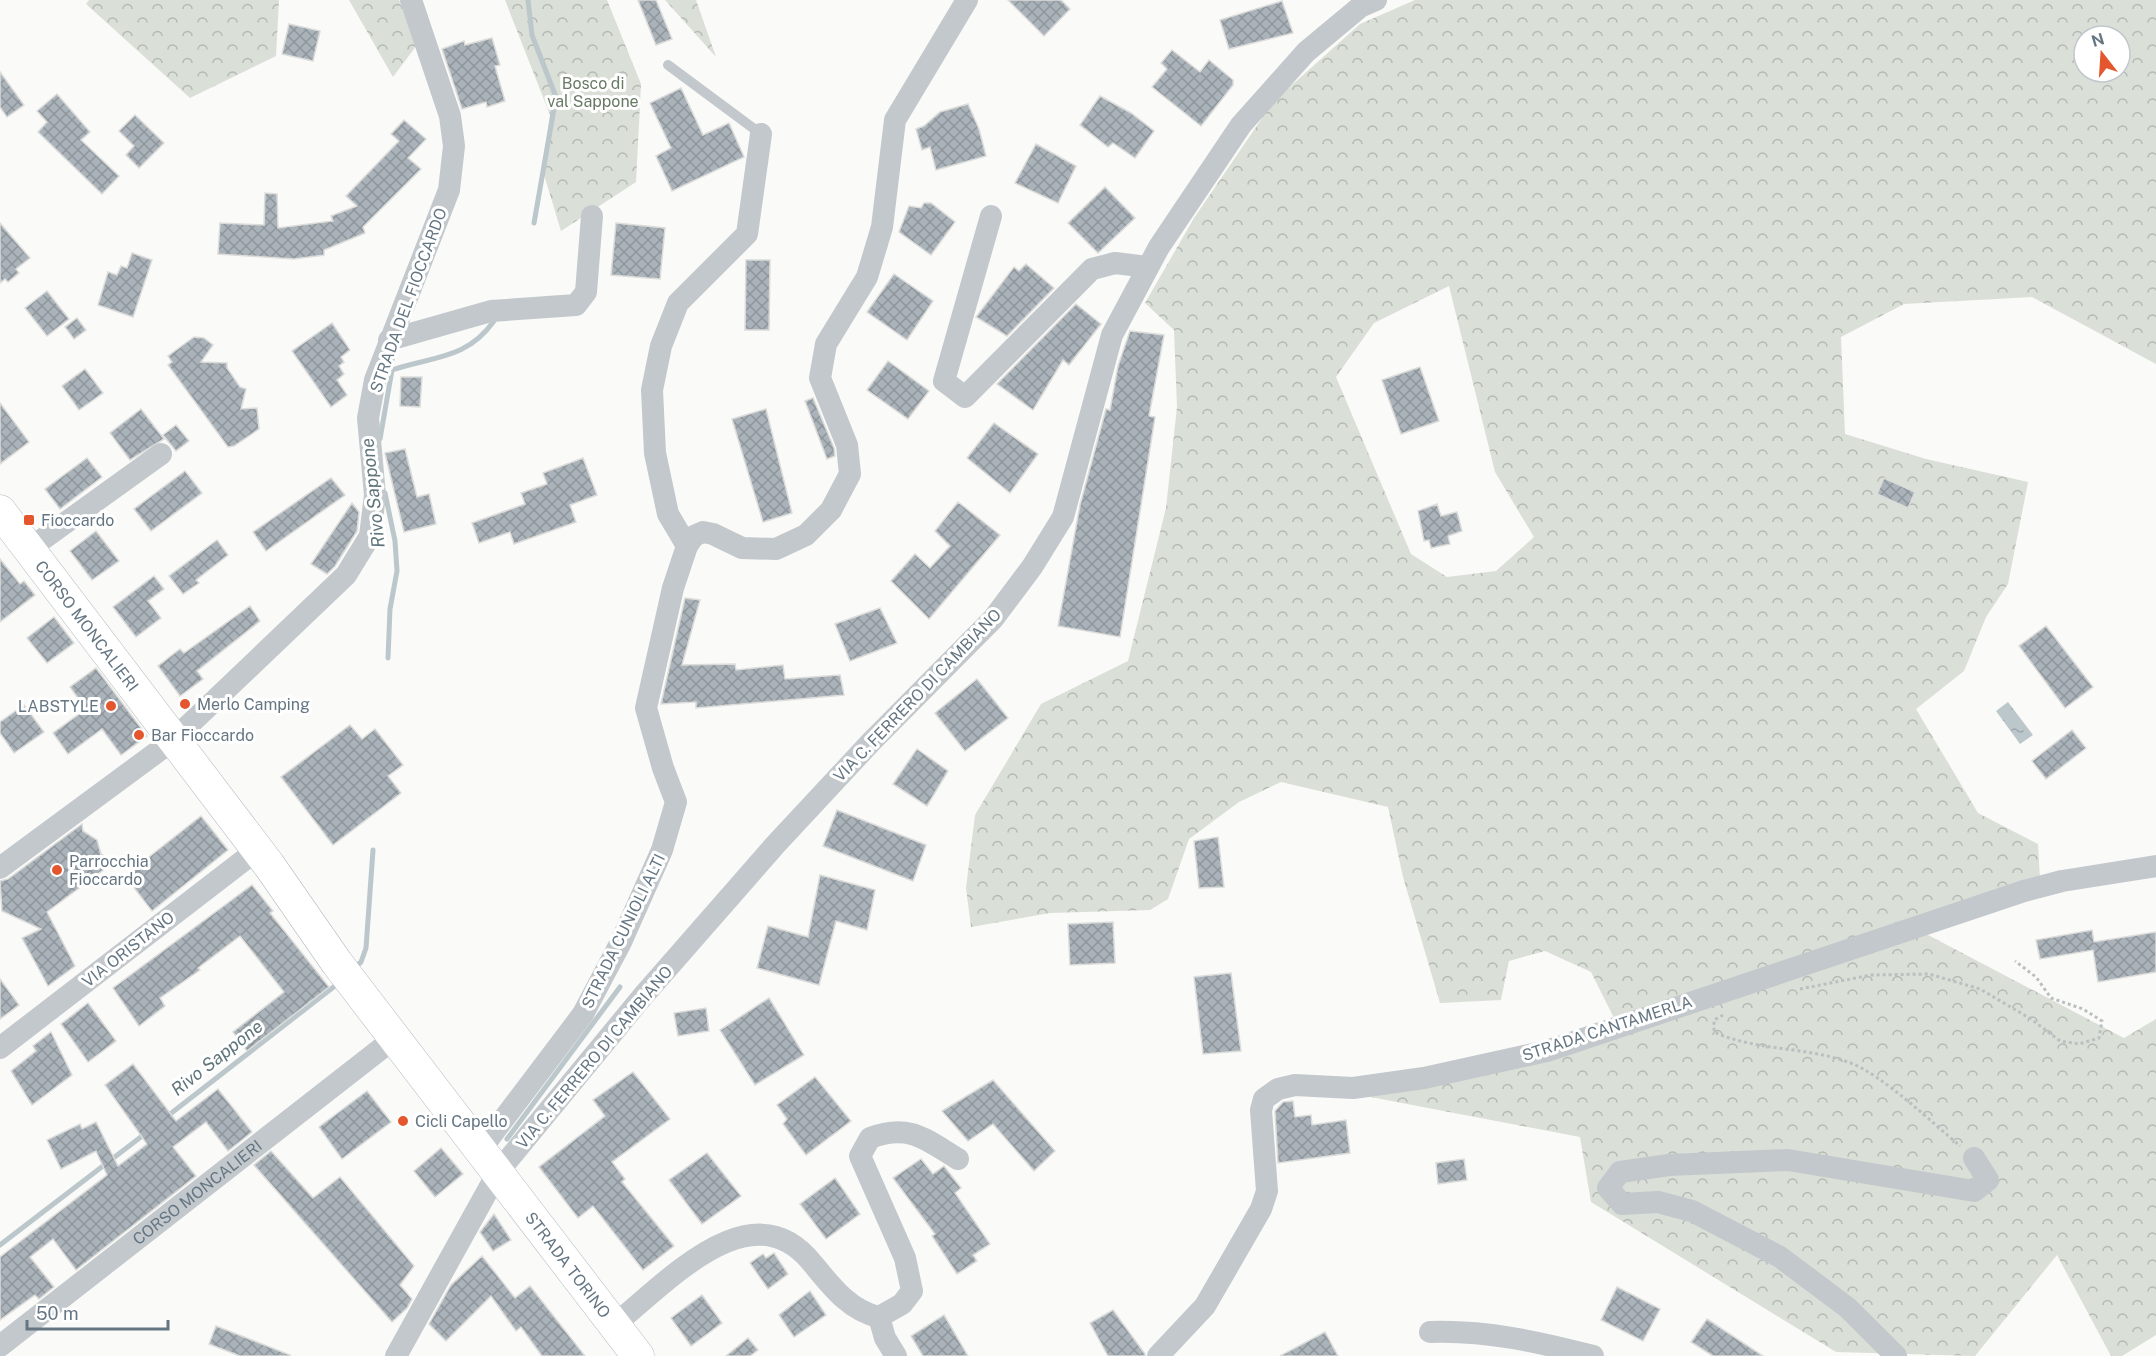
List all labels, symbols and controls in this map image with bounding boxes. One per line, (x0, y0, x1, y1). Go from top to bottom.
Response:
north arrow (2072, 24, 2132, 84)
text: N (2089, 29, 2107, 51)
park label: Bosco di val Sappone (547, 74, 639, 111)
street label: STRADA DEL FIOCCARDO (366, 205, 451, 395)
water label: Rivo Sappone (356, 437, 389, 549)
place label: Fioccardo (41, 511, 114, 530)
marker: Fioccardo (22, 513, 36, 527)
street label: CORSO MONCALIERI (31, 557, 142, 695)
street label: VIA C. FERRERO DI CAMBIANO (830, 605, 1005, 786)
place label: Merlo Camping (197, 695, 310, 714)
place label: LABSTYLE (18, 697, 99, 716)
marker: Merlo Camping (178, 697, 192, 711)
marker: LABSTYLE (104, 699, 118, 713)
place label: Bar Fioccardo (151, 726, 254, 745)
marker: Bar Fioccardo (132, 728, 146, 742)
street label: STRADA CUNIOLI ALTI (578, 851, 669, 1012)
place label: Parrocchia Fioccardo (69, 852, 149, 889)
marker: Parrocchia Fioccardo (50, 863, 64, 877)
street label: VIA ORISTANO (79, 908, 178, 991)
street label: VIA C. FERRERO DI CAMBIANO (512, 962, 676, 1153)
street label: STRADA CANTAMERLA (1520, 992, 1695, 1065)
water label: Rivo Sappone (167, 1015, 267, 1100)
place label: Cicli Capello (415, 1112, 508, 1131)
marker: Cicli Capello (396, 1114, 410, 1128)
street label: CORSO MONCALIERI (129, 1136, 266, 1249)
street label: STRADA TORINO (521, 1208, 614, 1322)
scale bar (27, 1293, 168, 1331)
text: 50 m (36, 1303, 79, 1324)

